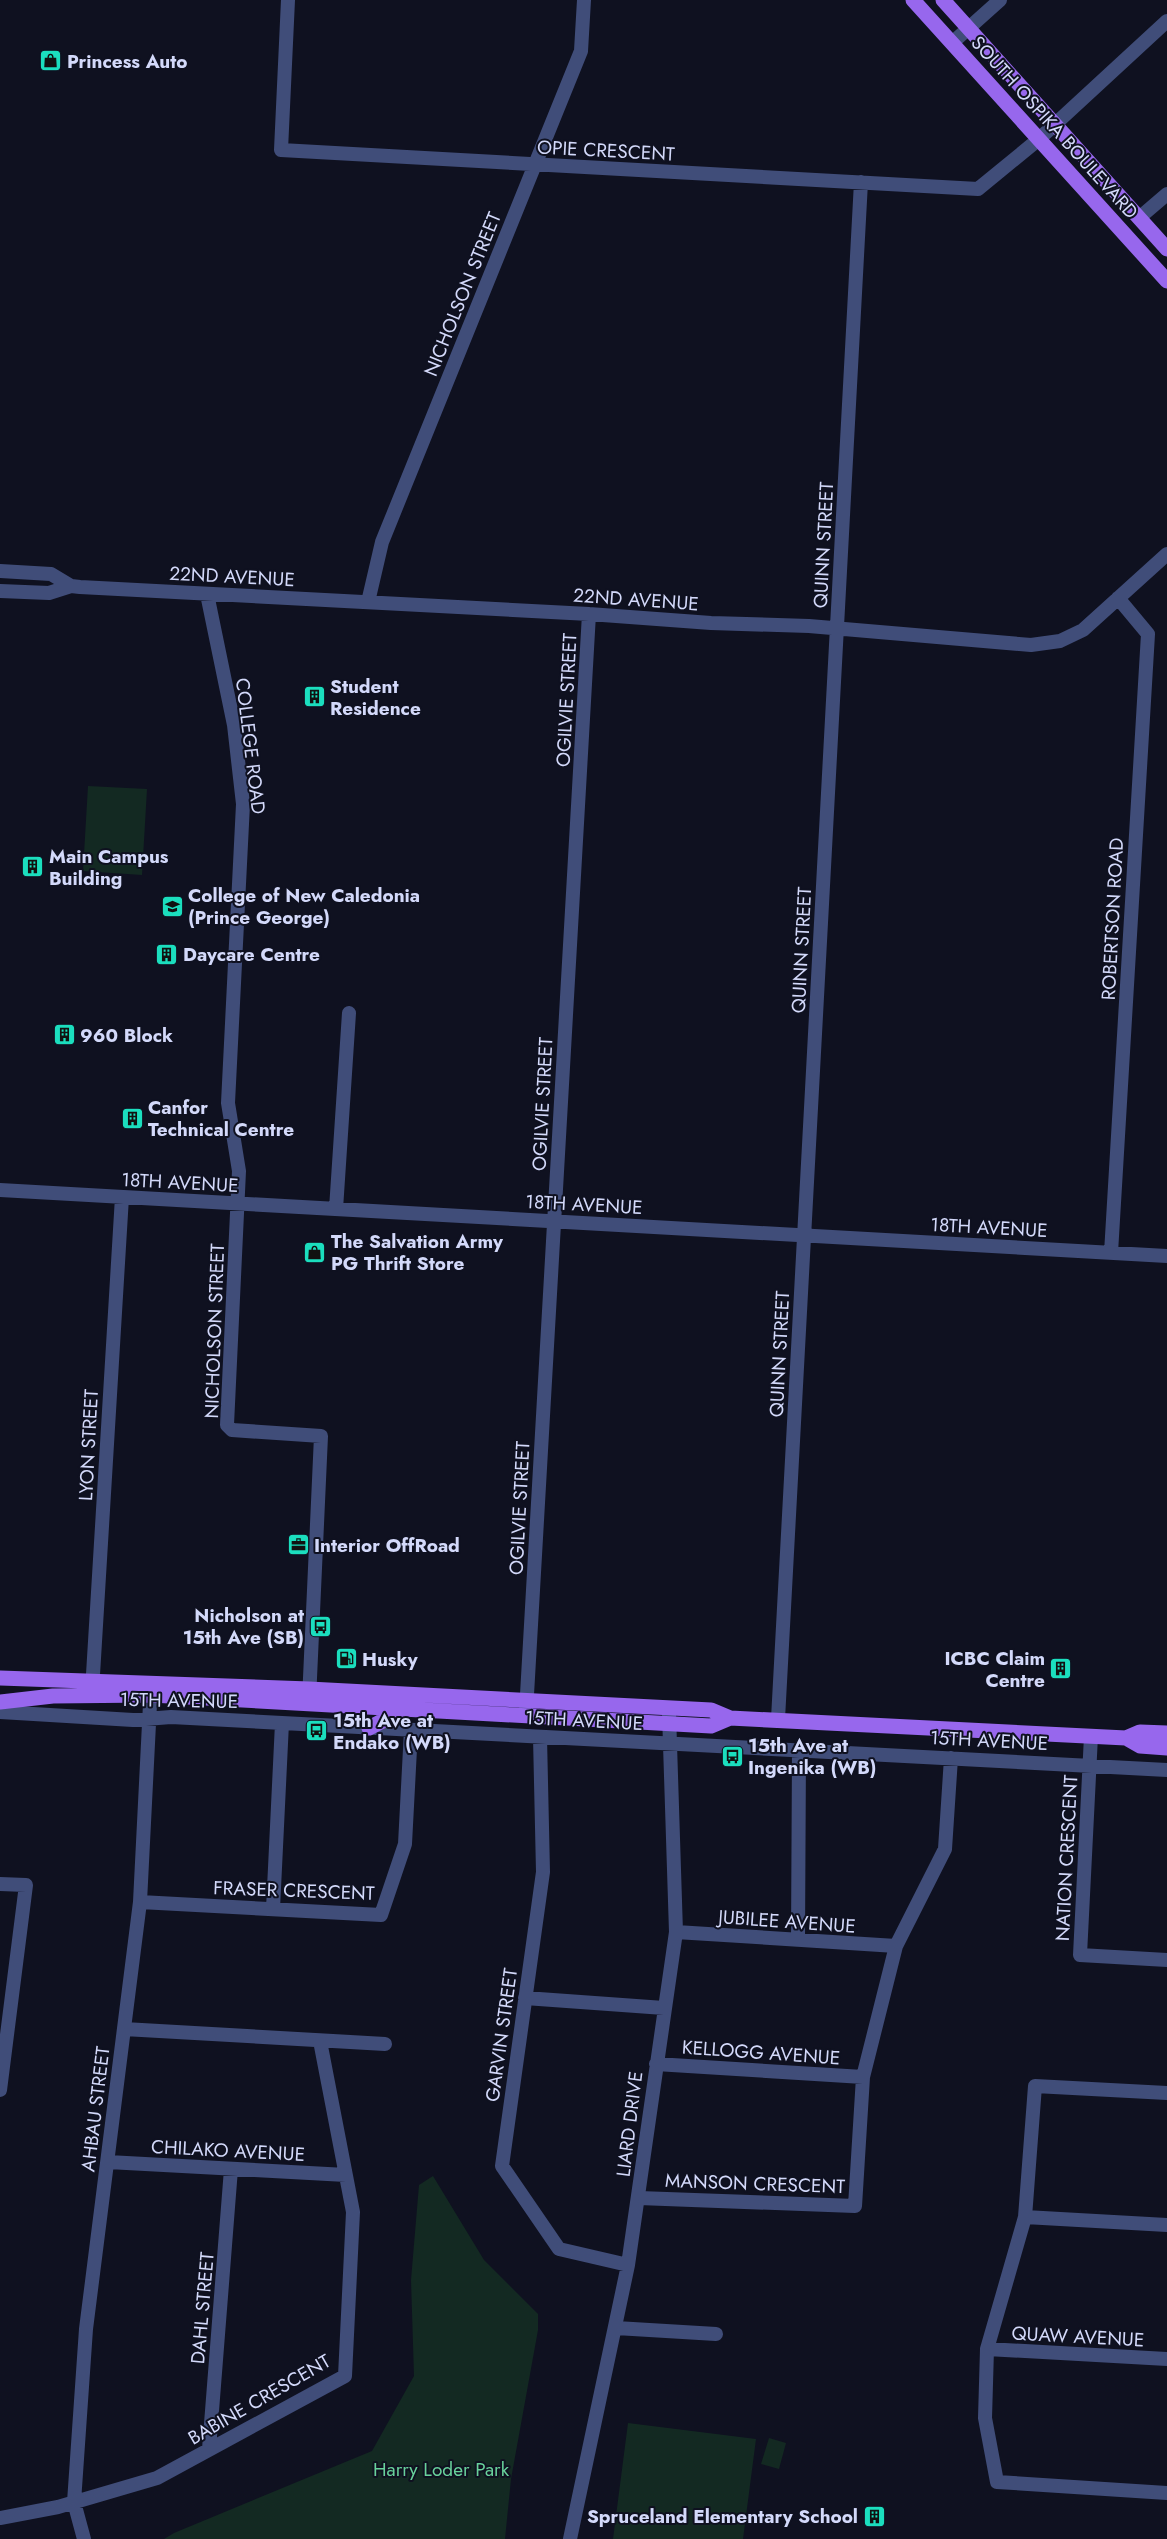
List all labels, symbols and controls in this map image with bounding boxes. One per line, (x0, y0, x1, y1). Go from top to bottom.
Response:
street label: SOUTH OSPIKA BOULEVARD (965, 30, 1144, 225)
place label: Princess Auto (67, 48, 188, 75)
shop icon: Princess Auto (39, 49, 63, 73)
street label: OPIE CRESCENT (536, 133, 676, 168)
street label: NICHOLSON STREET (417, 208, 508, 380)
street label: QUINN STREET (807, 481, 840, 609)
street label: 22ND AVENUE (169, 560, 295, 593)
street label: 22ND AVENUE (572, 582, 700, 617)
street label: OGILVIE STREET (550, 632, 583, 768)
place label: Student Residence (330, 673, 421, 722)
street label: COLLEGE ROAD (229, 676, 272, 816)
building icon: Student Residence (302, 685, 326, 709)
street label: ROBERTSON ROAD (1095, 837, 1130, 1001)
place label: Main Campus Building (49, 843, 169, 892)
building icon: Main Campus Building (21, 855, 45, 879)
place label: College of New Caledonia (Prince George) (188, 882, 420, 931)
street label: QUINN STREET (785, 886, 818, 1014)
school or university icon: College of New Caledonia (Prince George) (160, 894, 184, 918)
place label: Daycare Centre (183, 941, 320, 968)
building icon: Daycare Centre (155, 942, 179, 966)
place label: 960 Block (80, 1022, 173, 1049)
building icon: 960 Block (52, 1023, 76, 1047)
street label: OGILVIE STREET (526, 1036, 559, 1172)
place label: Canfor Technical Centre (148, 1094, 294, 1143)
building icon: Canfor Technical Centre (120, 1106, 144, 1130)
street label: 18TH AVENUE (121, 1166, 239, 1199)
street label: 18TH AVENUE (525, 1188, 643, 1221)
street label: 18TH AVENUE (930, 1211, 1048, 1244)
place label: The Salvation Army PG Thrift Store (331, 1228, 504, 1277)
shop icon: The Salvation Army PG Thrift Store (303, 1240, 327, 1264)
street label: NICHOLSON STREET (198, 1243, 231, 1419)
street label: QUINN STREET (763, 1290, 796, 1418)
street label: LYON STREET (72, 1388, 105, 1502)
street label: OGILVIE STREET (503, 1440, 536, 1576)
place label: Interior OffRoad (314, 1532, 460, 1559)
office icon: Interior OffRoad (286, 1533, 310, 1557)
place label: Nicholson at 15th Ave (SB) (183, 1602, 304, 1651)
bus stop icon: Nicholson at 15th Ave (SB) (308, 1614, 332, 1638)
place label: ICBC Claim Centre (944, 1645, 1045, 1694)
place label: Husky (362, 1646, 419, 1673)
fuel station icon: Husky (334, 1647, 358, 1671)
building icon: ICBC Claim Centre (1049, 1657, 1073, 1681)
street label: 15TH AVENUE (120, 1686, 238, 1715)
street label: 15TH AVENUE (524, 1704, 644, 1737)
place label: 15th Ave at Endako (WB) (333, 1707, 451, 1756)
bus stop icon: 15th Ave at Endako (WB) (305, 1719, 329, 1743)
street label: 15TH AVENUE (929, 1724, 1049, 1757)
place label: 15th Ave at Ingenika (WB) (748, 1732, 876, 1781)
bus stop icon: 15th Ave at Ingenika (WB) (720, 1744, 744, 1768)
street label: NATION CRESCENT (1049, 1774, 1084, 1942)
street label: FRASER CRESCENT (213, 1874, 375, 1907)
street label: JUBILEE AVENUE (714, 1903, 857, 1940)
street label: GARVIN STREET (479, 1966, 524, 2104)
street label: KELLOGG AVENUE (681, 2034, 841, 2071)
street label: AHBAU STREET (74, 2045, 117, 2173)
street label: LIARD DRIVE (610, 2070, 649, 2178)
street label: CHILAKO AVENUE (150, 2133, 306, 2168)
street label: MANSON CRESCENT (665, 2167, 846, 2200)
street label: DAHL STREET (184, 2251, 221, 2365)
street label: QUAW AVENUE (1011, 2320, 1145, 2353)
street label: BABINE CRESCENT (183, 2348, 336, 2451)
park label: Harry Loder Park (373, 2456, 510, 2483)
place label: Spruceland Elementary School (587, 2503, 858, 2530)
building icon: Spruceland Elementary School (862, 2504, 886, 2528)

